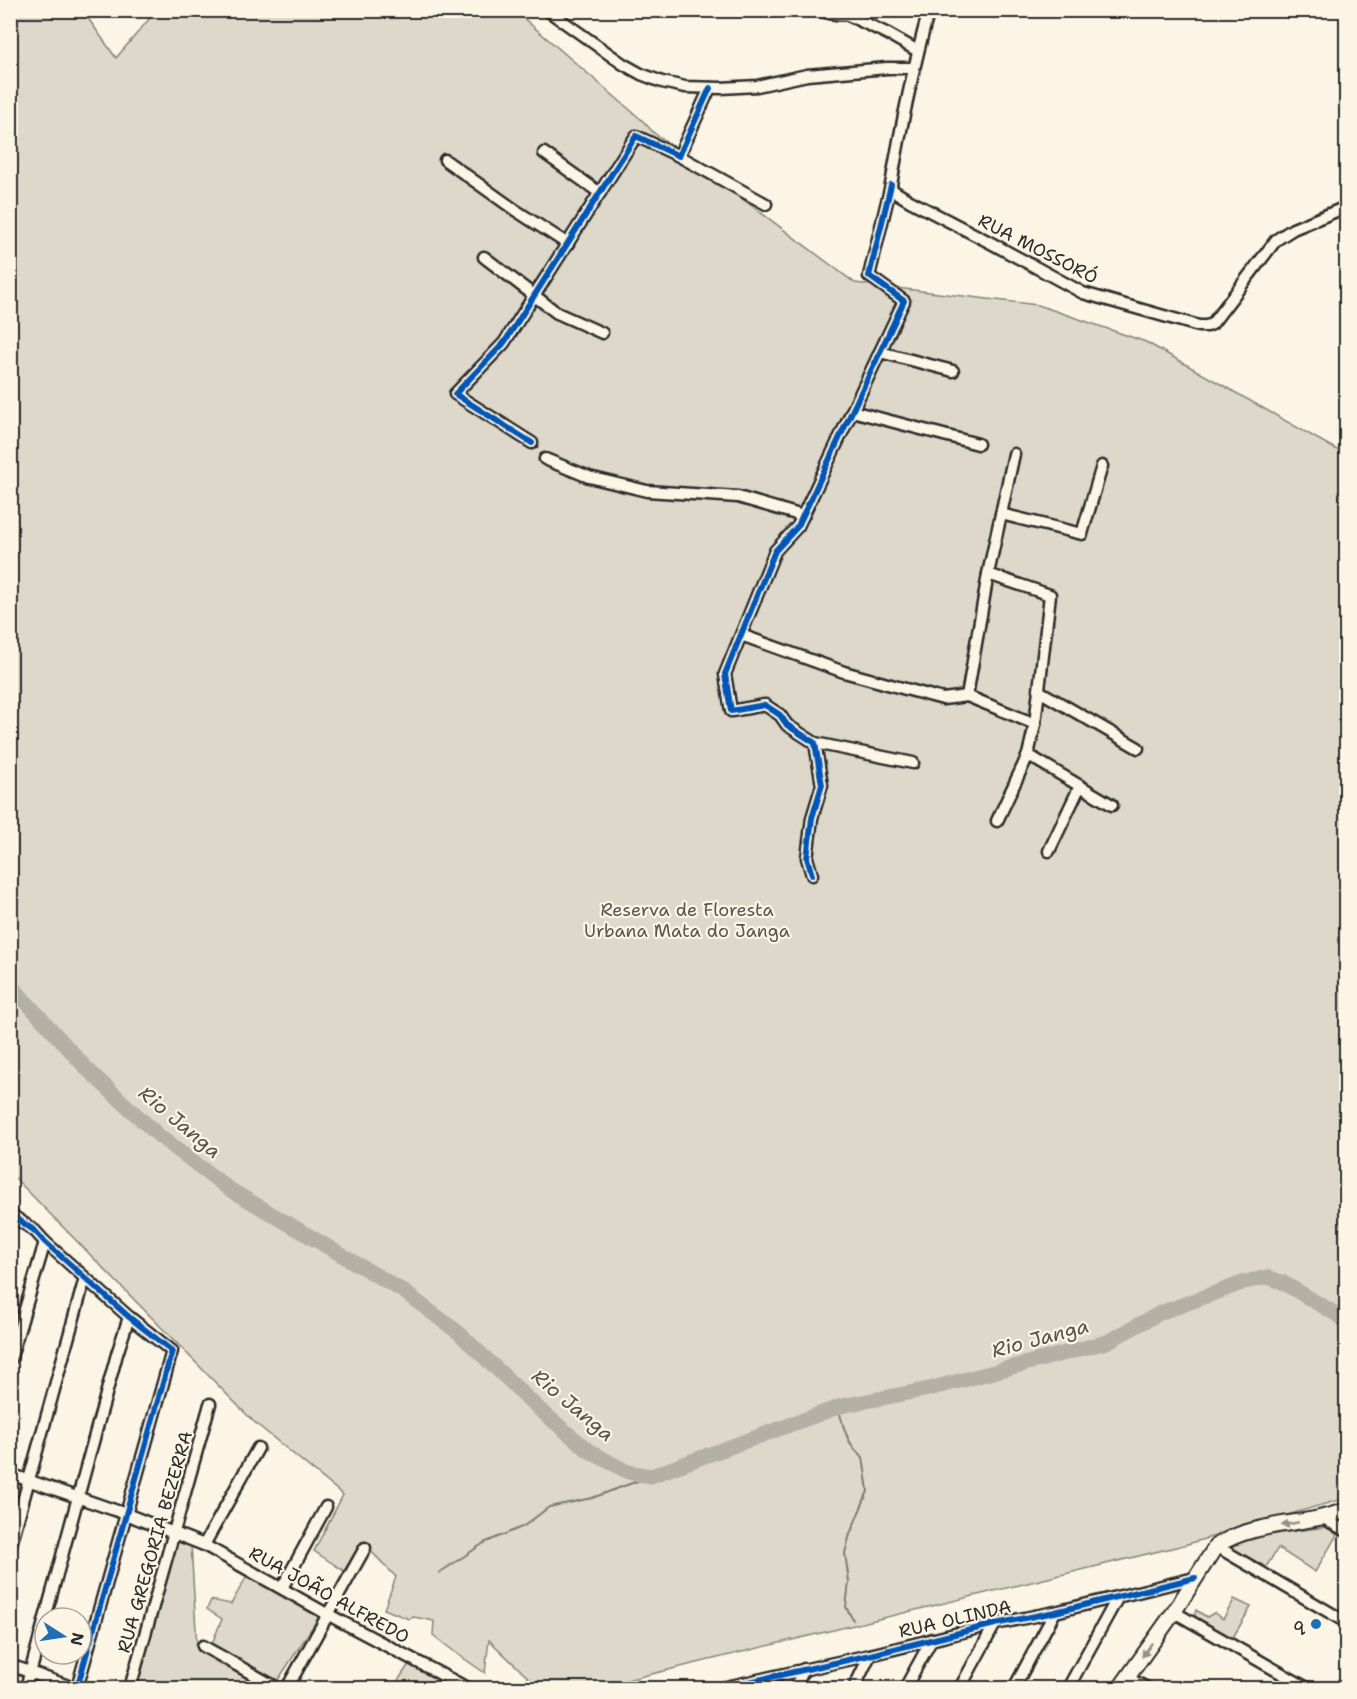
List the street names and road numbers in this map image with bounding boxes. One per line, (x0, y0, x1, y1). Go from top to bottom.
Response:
street label: RUA MOSSORÓ (974, 209, 1102, 289)
street label: RUA GREGORIA BEZERRA (112, 1428, 198, 1656)
street label: RUA JOÃO ALFREDO (245, 1541, 413, 1649)
street label: RUA OLINDA (896, 1594, 1014, 1644)

